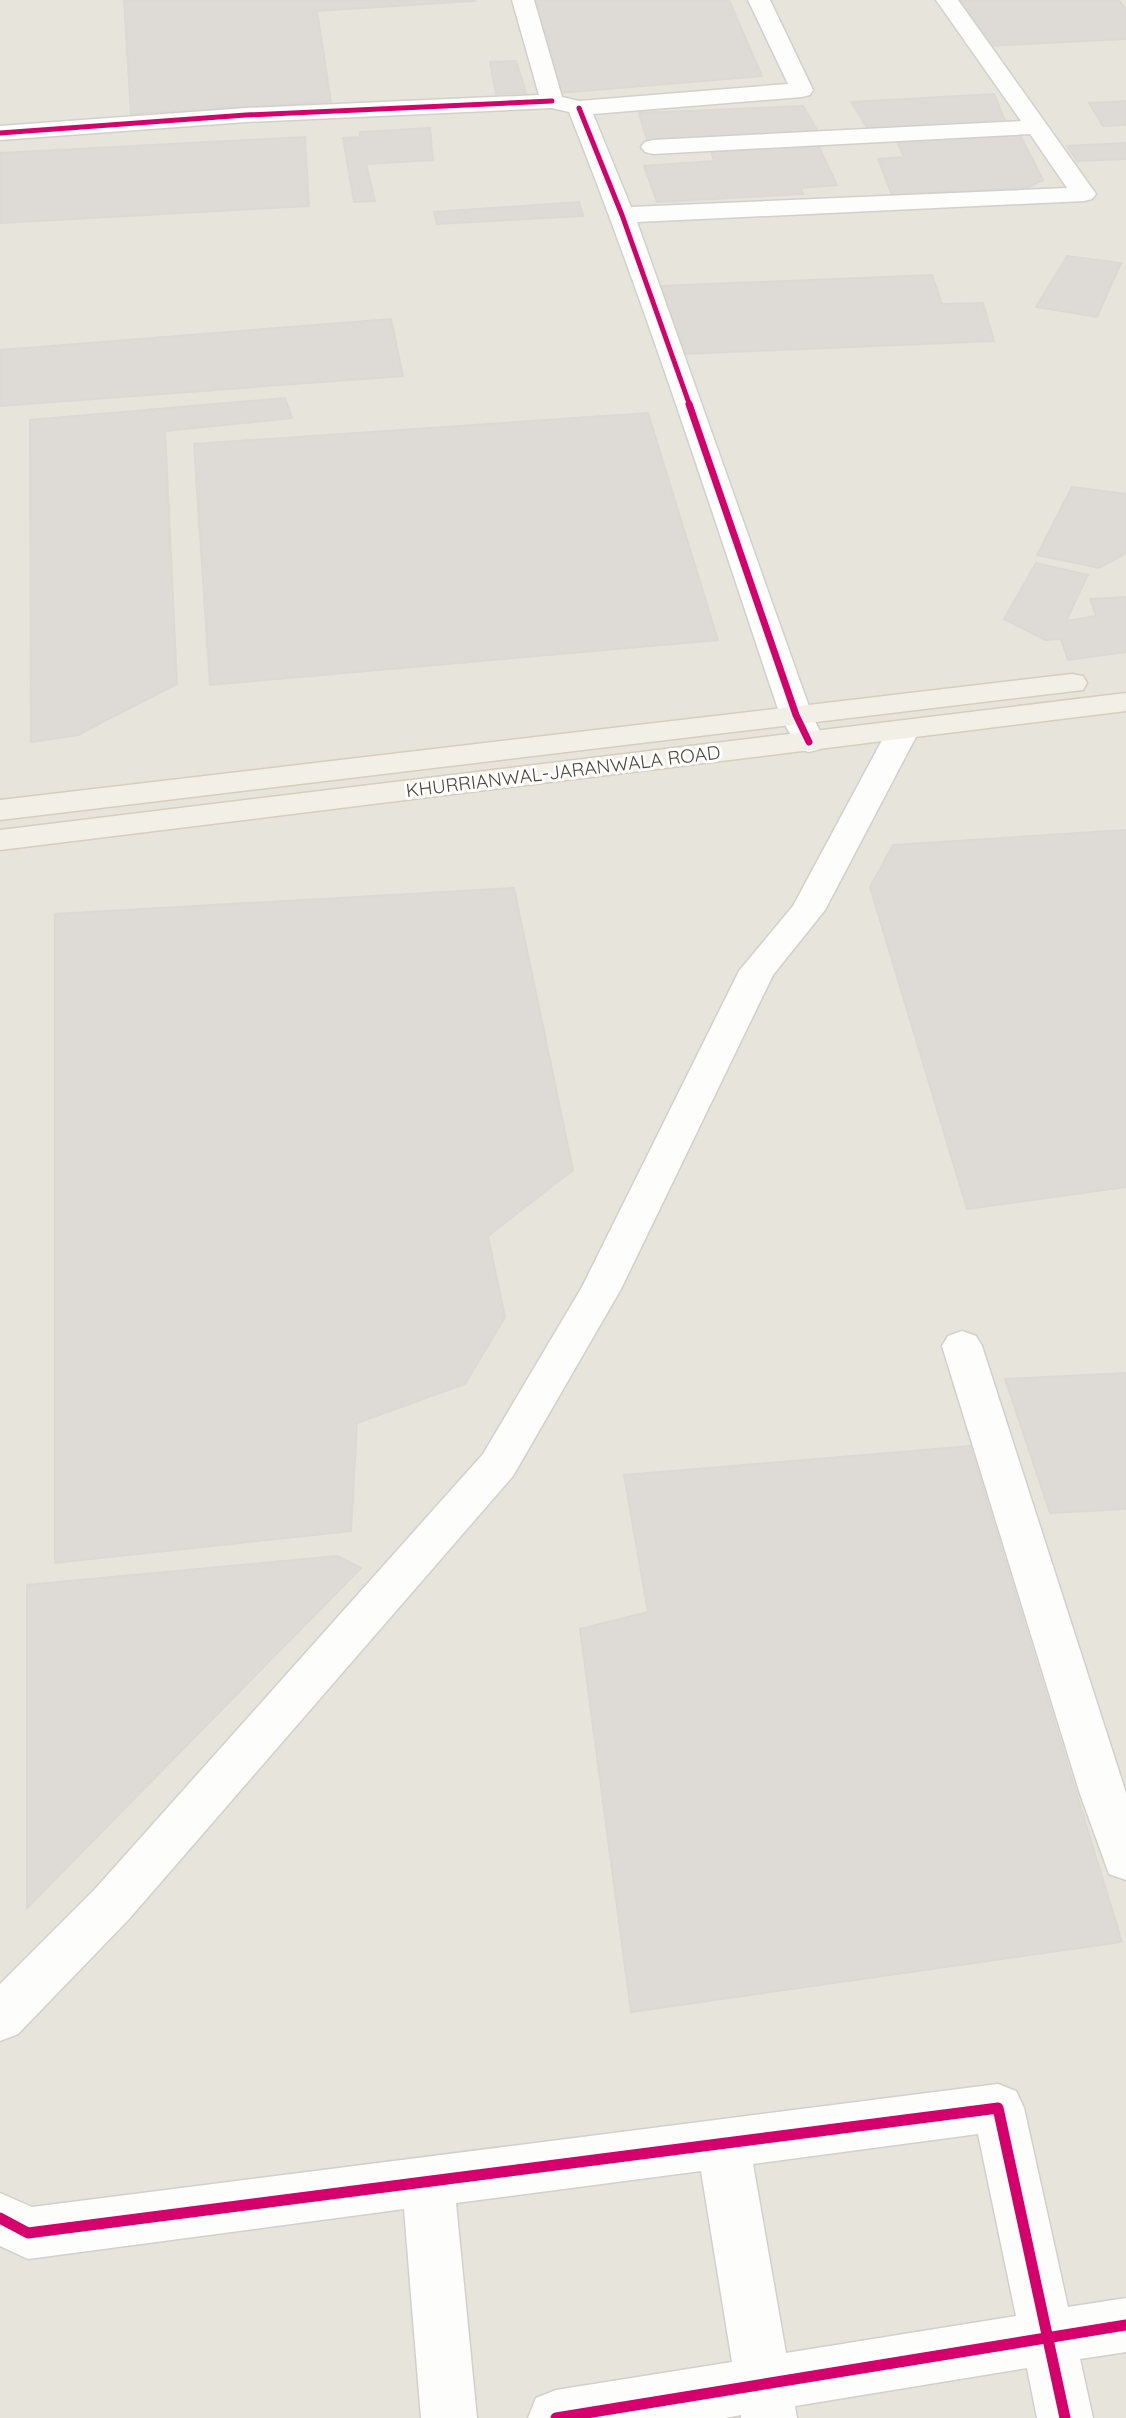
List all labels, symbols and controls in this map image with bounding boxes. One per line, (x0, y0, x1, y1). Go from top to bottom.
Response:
street label: KHURRIANWAL-JARANWALA ROAD (404, 740, 722, 802)

